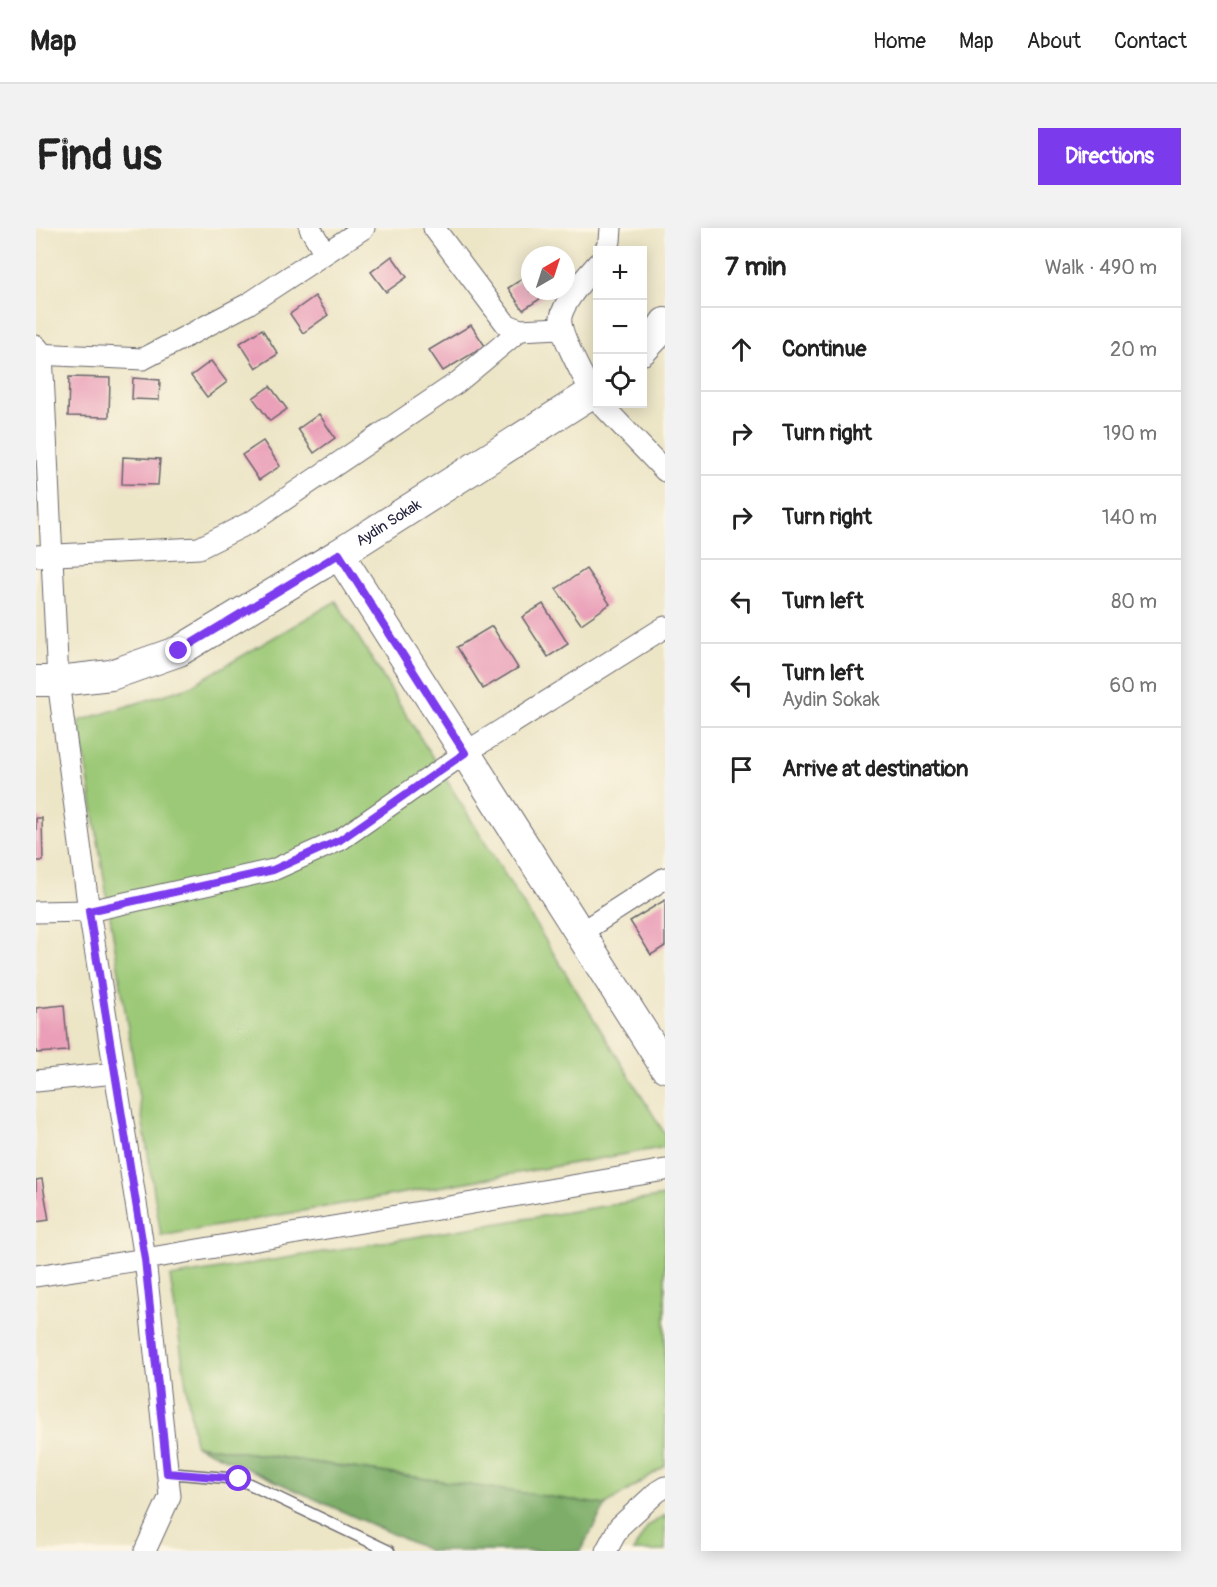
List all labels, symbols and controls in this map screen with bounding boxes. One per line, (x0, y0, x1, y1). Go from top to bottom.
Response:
text: Map (30, 24, 76, 59)
text: Home (873, 28, 926, 55)
text: Map (959, 28, 994, 55)
text: About (1027, 28, 1081, 55)
text: Contact (1114, 28, 1187, 55)
button: Directions (1038, 128, 1181, 185)
text: Find us (36, 130, 162, 182)
north arrow (521, 246, 575, 300)
map controls (593, 246, 647, 408)
button: + (593, 246, 647, 300)
text: 7 min (725, 251, 787, 283)
text: Walk · 490 m (1045, 255, 1157, 280)
button: − (593, 300, 647, 354)
icon: ahead (725, 333, 758, 366)
text: Continue (782, 335, 866, 363)
text: 20 m (1110, 337, 1157, 362)
button: locate (593, 354, 647, 408)
icon: right (725, 417, 758, 450)
text: Turn right (782, 419, 872, 447)
text: 190 m (1103, 421, 1157, 446)
street label: Aydin Sokak (352, 494, 425, 550)
icon: right (725, 501, 758, 534)
text: Turn right (782, 503, 872, 531)
text: 140 m (1102, 505, 1157, 530)
icon: left (725, 585, 758, 618)
text: Turn left (782, 587, 864, 615)
text: 80 m (1111, 589, 1157, 614)
route end (165, 637, 191, 663)
text: Turn left (782, 659, 864, 687)
icon: left (725, 669, 758, 702)
text: 60 m (1110, 673, 1157, 698)
text: Aydin Sokak (782, 687, 880, 712)
icon: arrive (725, 753, 758, 786)
text: Arrive at destination (782, 755, 968, 783)
route start (225, 1465, 251, 1491)

